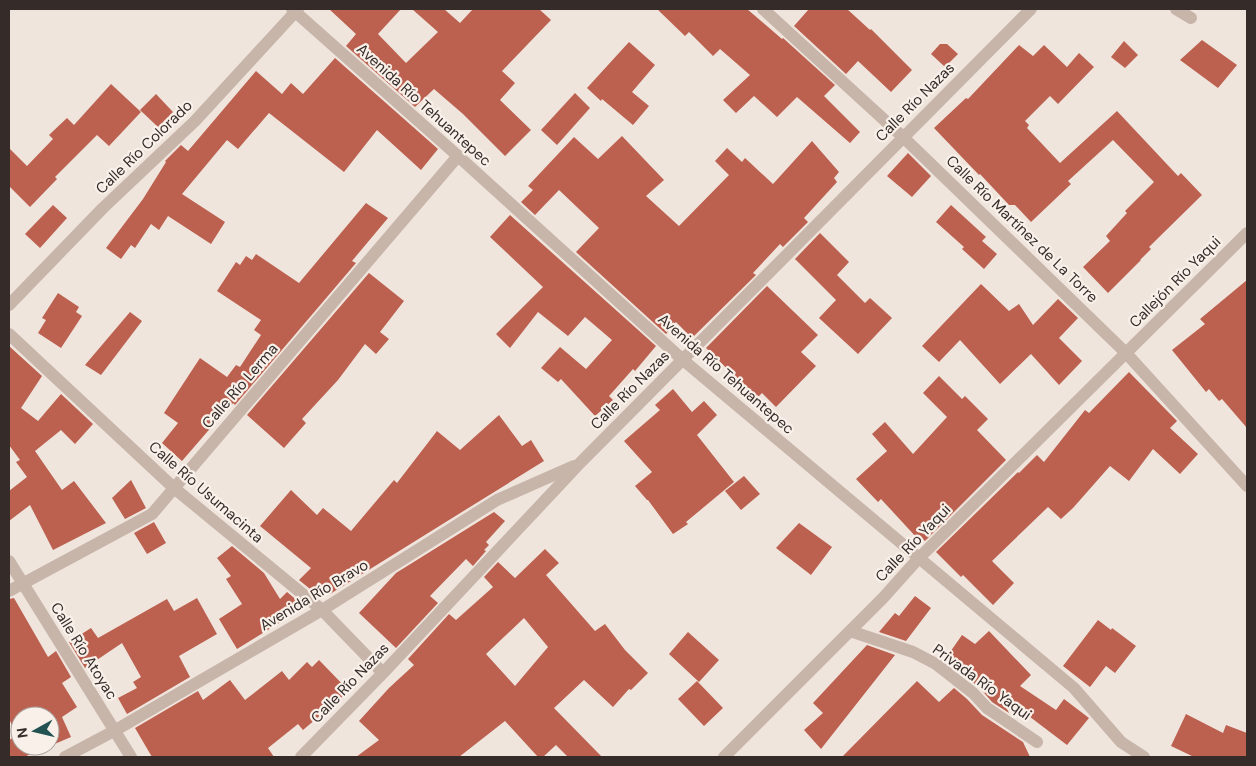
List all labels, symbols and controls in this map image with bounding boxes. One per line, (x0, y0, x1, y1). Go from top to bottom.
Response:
street label: Avenida Río Tehuantepec (353, 39, 495, 171)
street label: Calle Río Nazas (871, 58, 959, 146)
street label: Calle Río Colorado (91, 96, 197, 198)
street label: Calle Río Martínez de La Torre (942, 151, 1102, 307)
street label: Callejón Río Yaqui (1125, 232, 1225, 332)
street label: Avenida Río Tehuantepec (654, 309, 798, 439)
street label: Calle Río Lerma (198, 339, 282, 433)
street label: Calle Río Nazas (586, 346, 674, 434)
street label: Calle Río Usumacinta (145, 437, 267, 547)
street label: Calle Río Yaqui (871, 500, 955, 586)
street label: Avenida Río Bravo (256, 555, 372, 635)
street label: Calle Río Atoyac (46, 599, 122, 703)
street label: Calle Río Nazas (307, 639, 393, 727)
street label: Privada Río Yaqui (929, 639, 1035, 725)
north arrow (10, 706, 60, 756)
text: N (13, 726, 32, 739)

